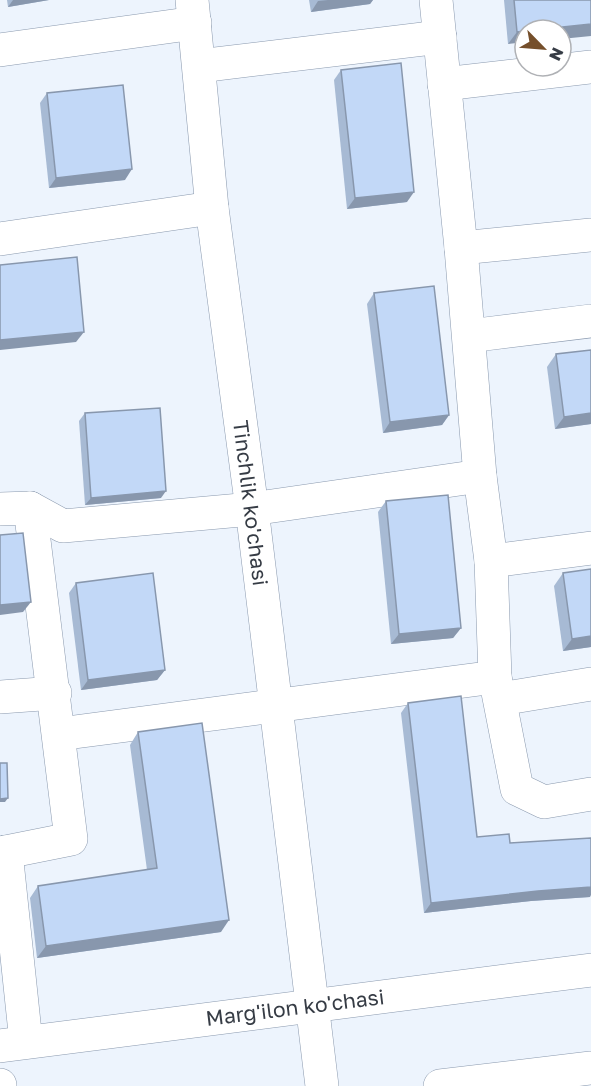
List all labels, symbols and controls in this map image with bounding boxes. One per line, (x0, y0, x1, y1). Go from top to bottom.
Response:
north arrow (513, 18, 573, 78)
text: N (545, 45, 568, 64)
street label: Tinchlik ko'chasi (228, 419, 274, 587)
street label: Marg'ilon ko'chasi (204, 983, 386, 1031)

